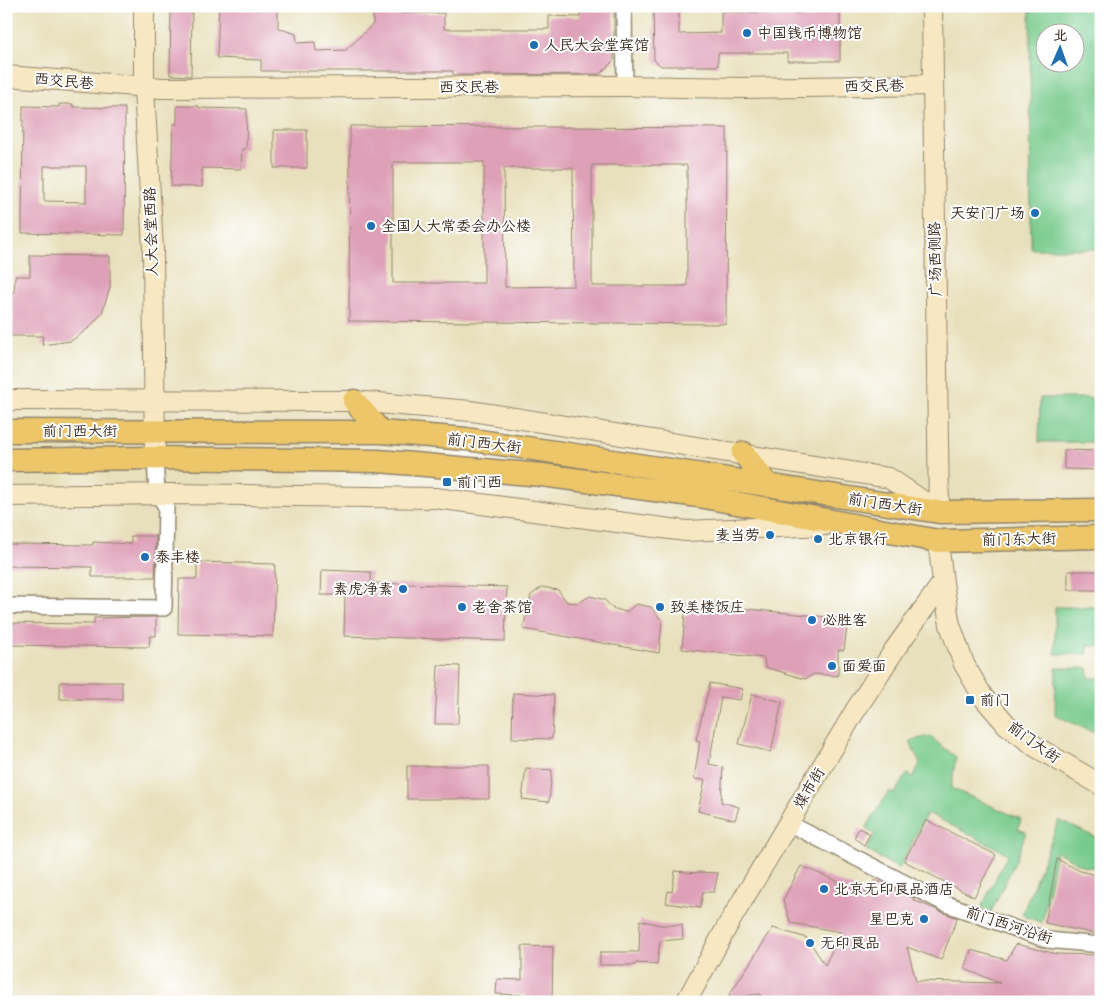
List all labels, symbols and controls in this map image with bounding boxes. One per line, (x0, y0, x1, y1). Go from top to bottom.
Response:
north arrow (1034, 22, 1084, 72)
place label: 中国钱币博物馆 (757, 24, 862, 43)
marker: 中国钱币博物馆 (741, 27, 753, 39)
text: 北 (1053, 27, 1068, 44)
place label: 人民大会堂宾馆 (544, 36, 649, 55)
marker: 人民大会堂宾馆 (528, 39, 540, 51)
street label: 西交民巷 (33, 69, 95, 94)
street label: 西交民巷 (844, 76, 904, 97)
street label: 西交民巷 (439, 78, 499, 97)
street label: 人大会堂西路 (140, 187, 163, 277)
place label: 天安门广场 (950, 204, 1025, 223)
marker: 天安门广场 (1029, 207, 1041, 219)
place label: 全国人大常委会办公楼 (381, 217, 531, 236)
marker: 全国人大常委会办公楼 (365, 220, 377, 232)
street label: 广场西侧路 (925, 221, 946, 297)
street label: 前门西大街 (42, 422, 118, 441)
street label: 前门西大街 (446, 429, 522, 457)
place label: 前门西 (457, 473, 502, 492)
marker: 前门西 (441, 476, 453, 488)
street label: 前门西大街 (846, 489, 923, 520)
place label: 麦当劳 (715, 526, 760, 545)
marker: 麦当劳 (764, 529, 776, 541)
street label: 前门东大街 (981, 529, 1057, 550)
place label: 北京银行 (828, 530, 888, 549)
marker: 北京银行 (812, 533, 824, 545)
place label: 泰丰楼 (155, 548, 200, 567)
marker: 泰丰楼 (139, 551, 151, 563)
place label: 素虎净素 (333, 580, 393, 599)
marker: 素虎净素 (397, 583, 409, 595)
place label: 老舍茶馆 (472, 598, 532, 617)
place label: 致美楼饭庄 (670, 598, 745, 617)
marker: 老舍茶馆 (456, 601, 468, 613)
marker: 致美楼饭庄 (654, 601, 666, 613)
place label: 必胜客 (822, 611, 867, 630)
marker: 必胜客 (806, 614, 818, 626)
place label: 面爱面 (842, 657, 887, 676)
marker: 面爱面 (826, 660, 838, 672)
place label: 前门 (980, 691, 1010, 710)
marker: 前门 (964, 694, 976, 706)
street label: 前门大街 (1004, 717, 1064, 768)
street label: 煤市街 (790, 764, 829, 812)
place label: 北京无印良品酒店 (834, 880, 954, 899)
marker: 北京无印良品酒店 (818, 883, 830, 895)
street label: 前门西河沿街 (963, 903, 1055, 948)
place label: 星巴克 (869, 910, 914, 929)
marker: 星巴克 (918, 913, 930, 925)
place label: 无印良品 (820, 934, 880, 953)
marker: 无印良品 (804, 937, 816, 949)

